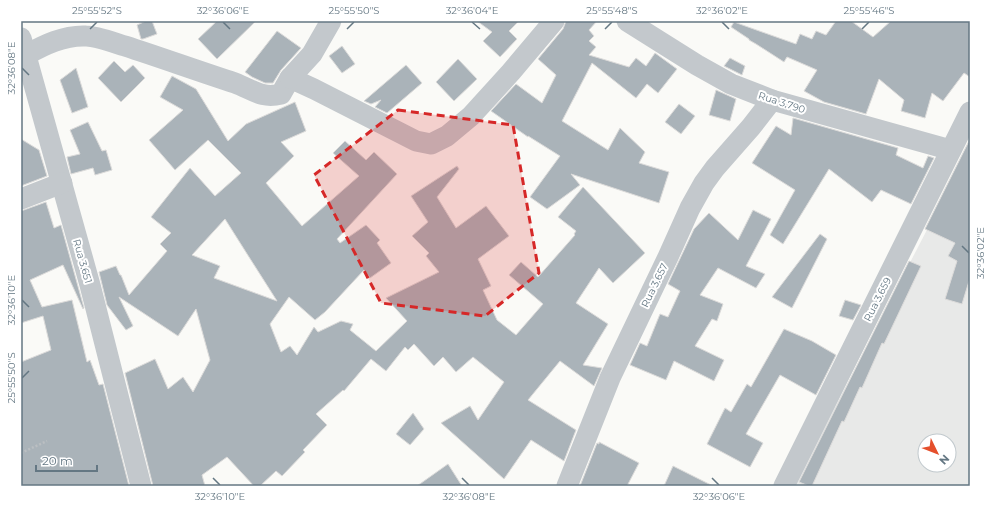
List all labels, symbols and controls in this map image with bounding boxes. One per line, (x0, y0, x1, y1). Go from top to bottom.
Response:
text: 25°55'52"S (72, 4, 122, 17)
text: 32°36'06"E (197, 4, 250, 17)
text: 25°55'50"S (328, 4, 380, 17)
text: 32°36'04"E (446, 4, 499, 17)
text: 25°55'48"S (586, 4, 638, 17)
text: 32°36'02"E (696, 4, 748, 17)
text: 25°55'46"S (844, 4, 894, 17)
text: 32°36'08"E (5, 41, 18, 94)
street label: Rua 3.790 (757, 89, 807, 116)
text: 32°36'02"E (974, 227, 987, 279)
street label: Rua 3.651 (70, 237, 95, 285)
street label: Rua 3.657 (638, 261, 671, 309)
text: 32°36'10"E (5, 274, 18, 325)
street label: Rua 3.659 (861, 275, 894, 324)
text: 25°55'50"S (5, 352, 18, 404)
north arrow (917, 433, 957, 473)
scale bar (36, 447, 97, 473)
text: N (936, 452, 952, 468)
text: 20 m (42, 453, 73, 468)
text: 32°36'10"E (195, 490, 246, 503)
text: 32°36'08"E (443, 490, 496, 503)
text: 32°36'06"E (693, 490, 746, 503)

